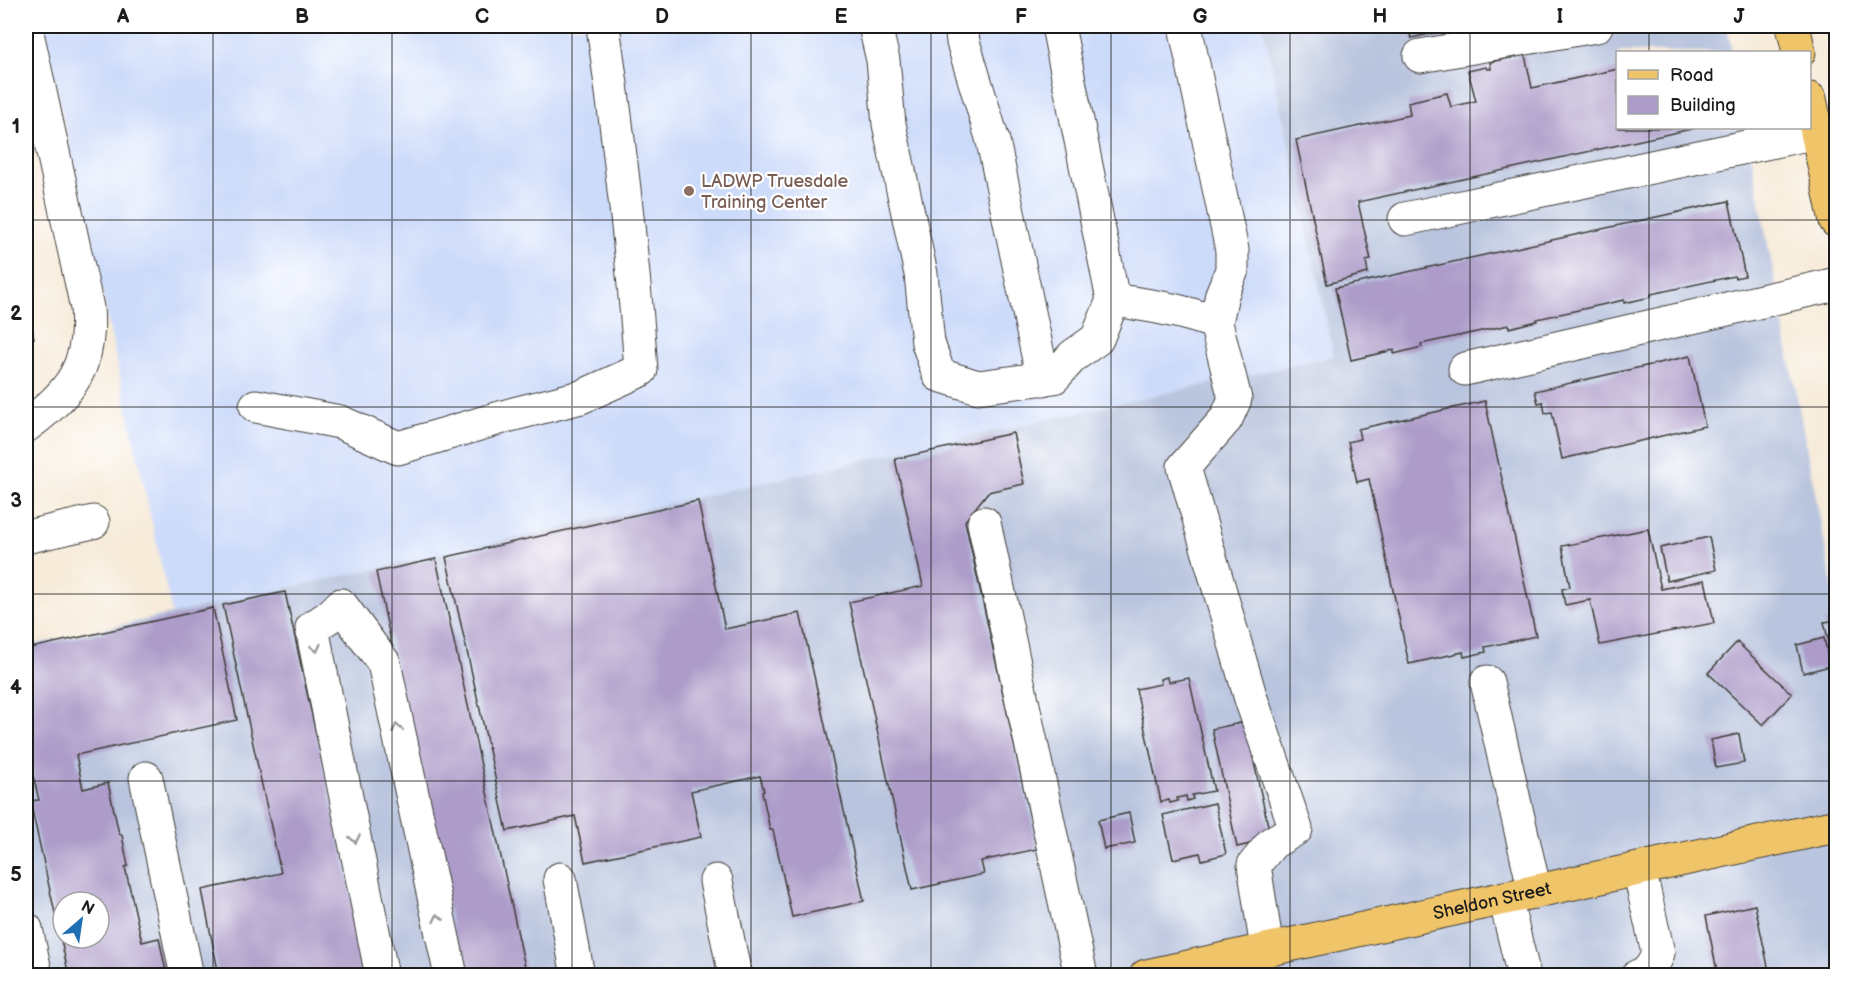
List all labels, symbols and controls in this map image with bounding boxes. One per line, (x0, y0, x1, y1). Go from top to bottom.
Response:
text: A (116, 5, 130, 29)
text: B (295, 5, 309, 29)
text: C (475, 5, 489, 29)
text: D (655, 5, 669, 29)
text: E (835, 5, 848, 29)
text: F (1015, 5, 1027, 29)
text: G (1193, 5, 1208, 29)
text: H (1373, 5, 1387, 29)
text: I (1557, 5, 1563, 29)
text: J (1734, 5, 1746, 29)
legend (1616, 51, 1811, 129)
text: Road (1670, 65, 1714, 86)
text: Building (1670, 95, 1736, 116)
text: 1 (12, 115, 20, 139)
place label: LADWP Truesdale Training Center (701, 171, 848, 213)
marker: LADWP Truesdale Training Center (682, 184, 696, 198)
text: 2 (10, 302, 22, 326)
text: 3 (10, 489, 22, 513)
one-way arrow (309, 643, 322, 653)
text: 4 (10, 676, 22, 700)
one-way arrow (392, 723, 405, 733)
one-way arrow (348, 834, 361, 844)
text: 5 (10, 863, 22, 887)
street label: Sheldon Street (1431, 878, 1553, 924)
north arrow (51, 890, 111, 950)
text: N (78, 897, 97, 919)
one-way arrow (432, 914, 445, 924)

